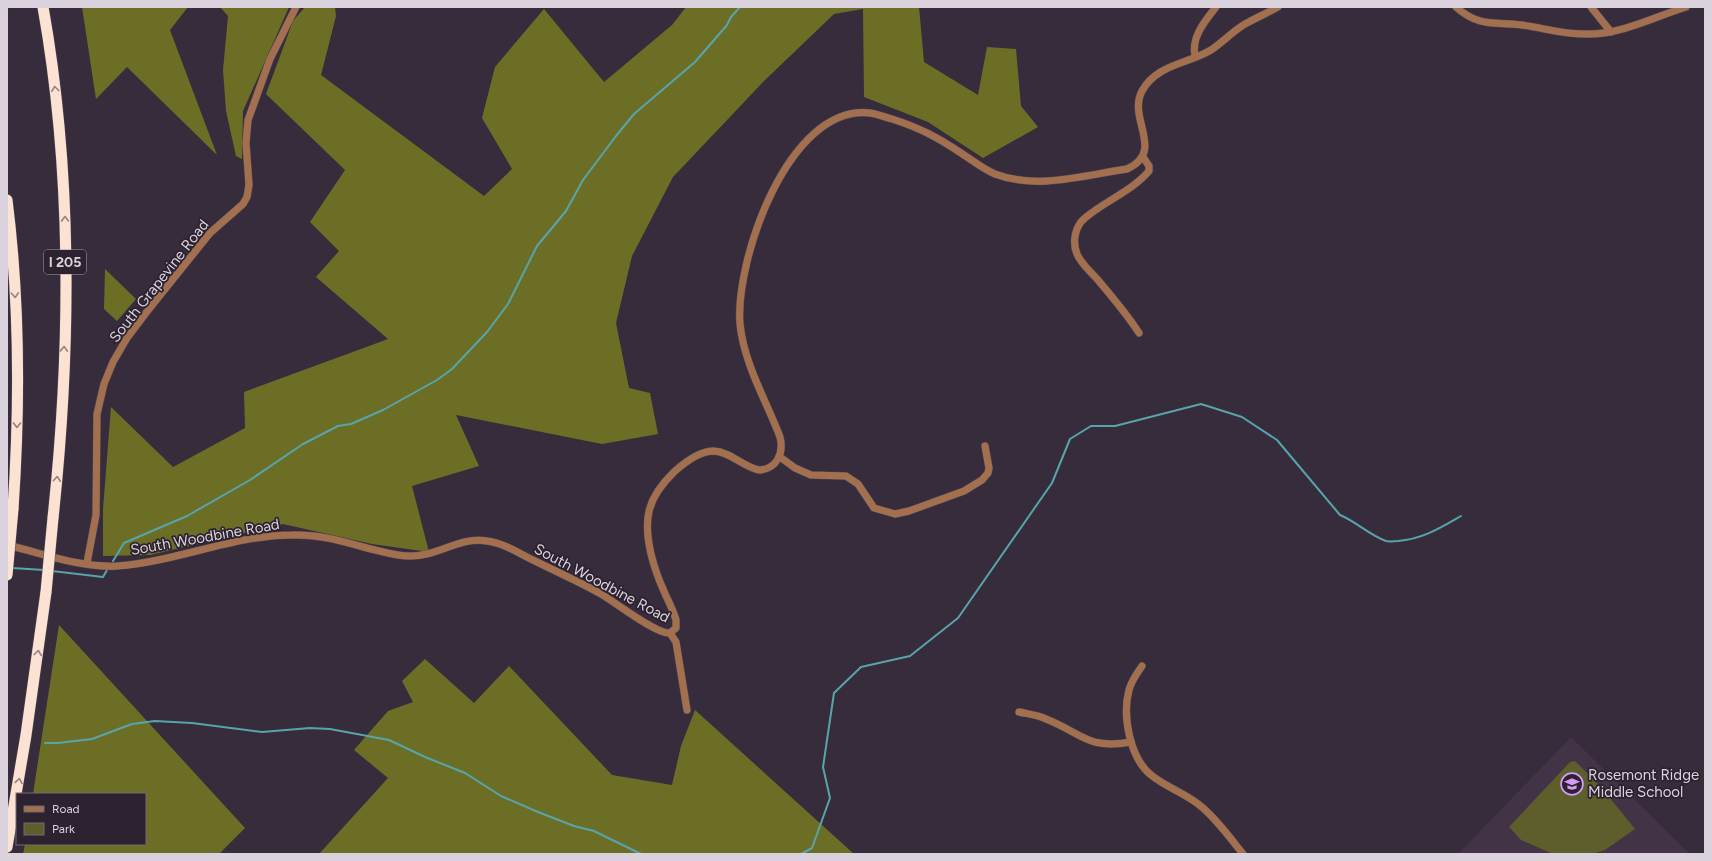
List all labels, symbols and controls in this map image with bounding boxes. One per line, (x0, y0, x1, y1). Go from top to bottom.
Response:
one-way arrow (51, 86, 60, 93)
one-way arrow (61, 216, 69, 222)
street label: South Grapevine Road (105, 216, 213, 346)
road number: I 205 (44, 250, 86, 274)
one-way arrow (11, 292, 19, 298)
one-way arrow (60, 346, 68, 352)
one-way arrow (13, 422, 21, 428)
one-way arrow (52, 476, 61, 482)
street label: South Woodbine Road (129, 515, 281, 559)
street label: South Woodbine Road (531, 540, 673, 626)
one-way arrow (33, 650, 42, 656)
place label: Rosemont Ridge Middle School (1588, 766, 1699, 801)
school or university icon: Rosemont Ridge Middle School (1559, 771, 1585, 797)
one-way arrow (14, 778, 22, 785)
legend (16, 793, 146, 845)
text: Road (52, 802, 80, 816)
text: Park (52, 822, 75, 836)

